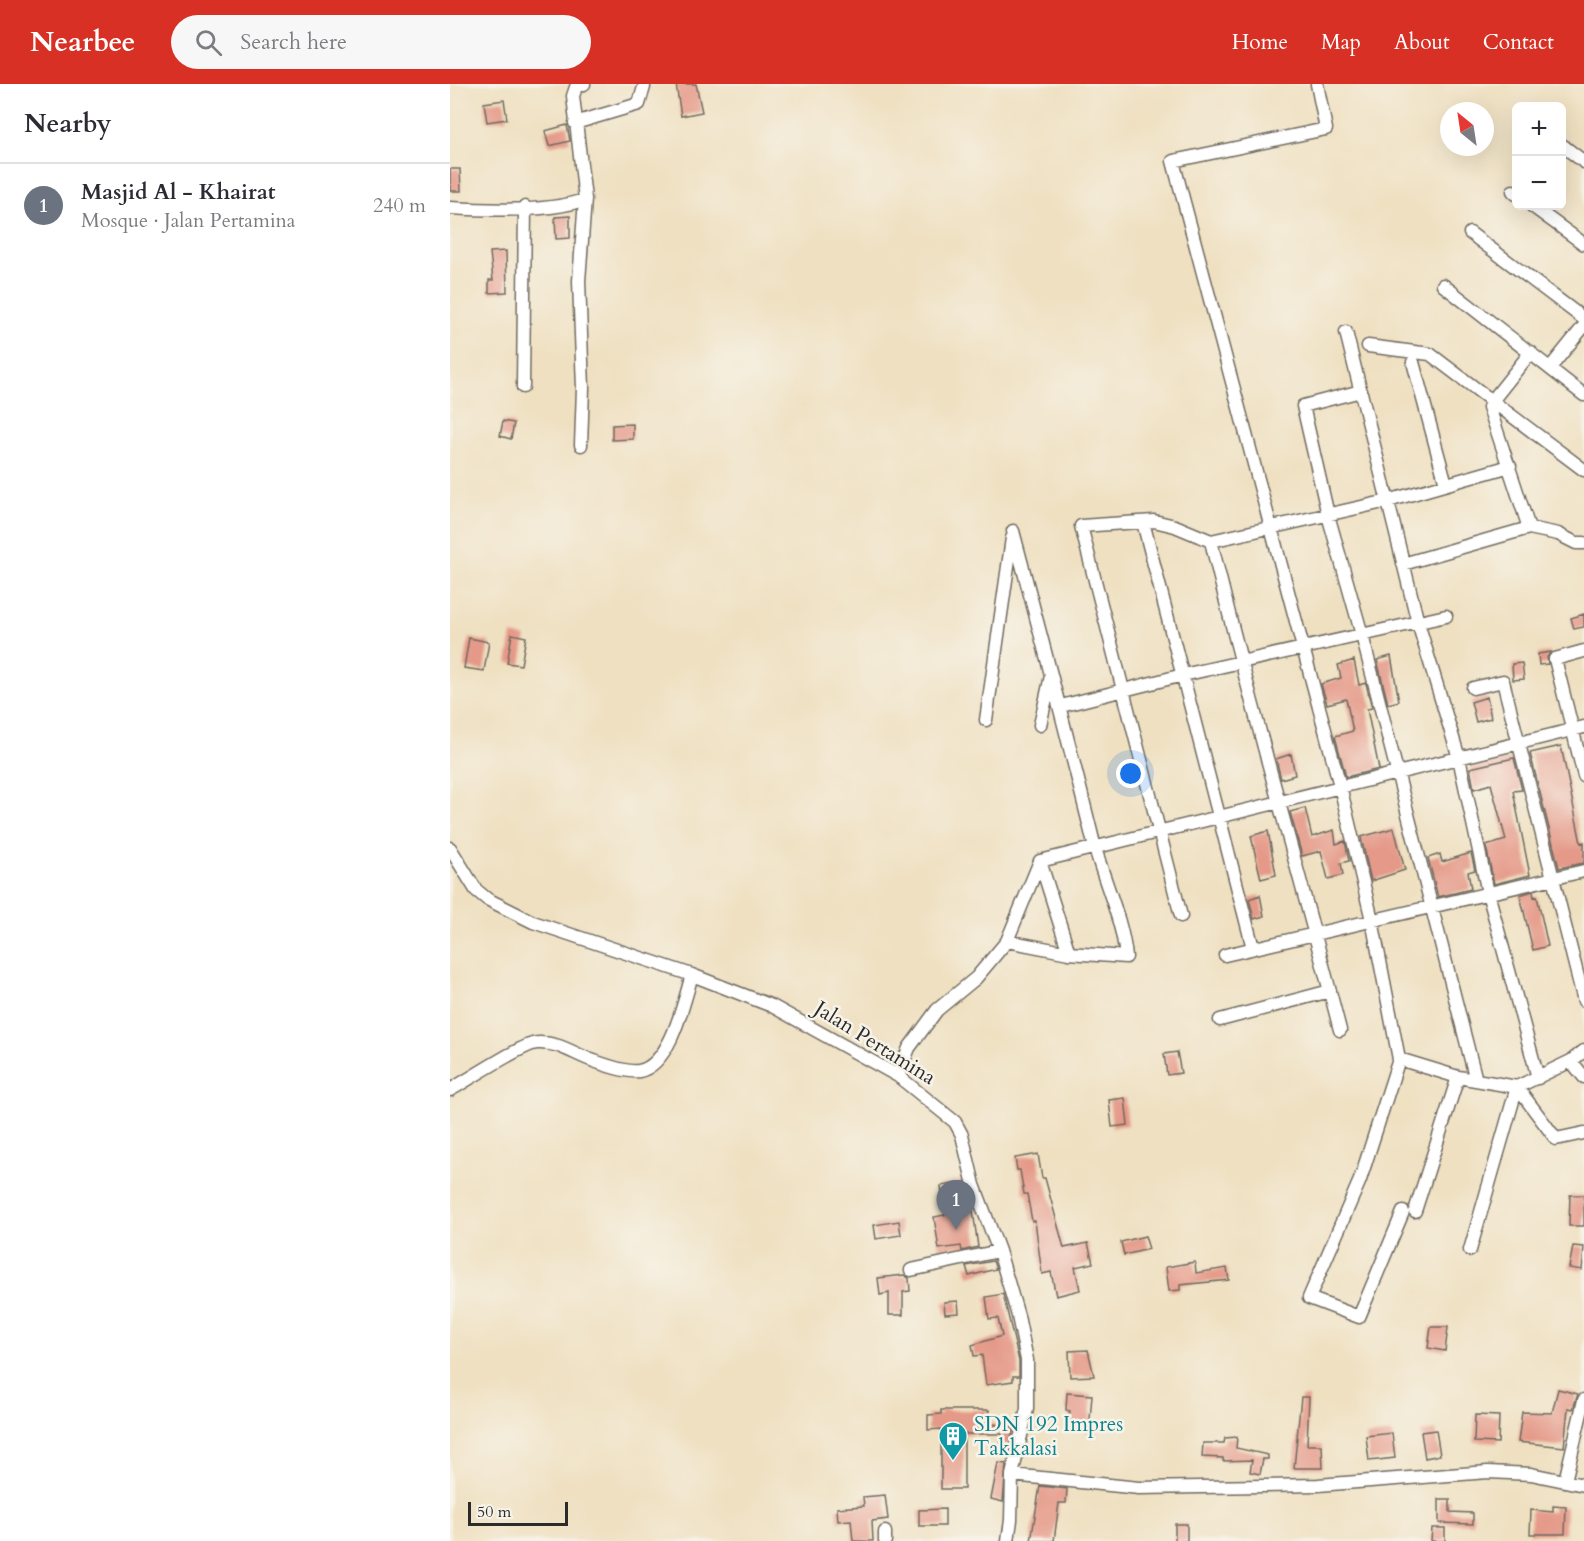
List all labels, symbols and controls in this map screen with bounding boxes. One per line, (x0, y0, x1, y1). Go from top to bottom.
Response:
search box (171, 15, 591, 69)
text: Nearbee (30, 23, 135, 61)
icon: search (192, 26, 225, 59)
text: Search here (240, 27, 347, 57)
text: Home (1232, 28, 1288, 57)
text: Map (1321, 28, 1361, 57)
text: About (1394, 28, 1450, 57)
text: Contact (1483, 28, 1554, 57)
north arrow (1440, 102, 1494, 156)
map controls (1512, 102, 1566, 210)
button: + (1512, 102, 1566, 156)
text: Nearby (24, 106, 112, 141)
button: − (1512, 156, 1566, 210)
text: Masjid Al - Khairat (81, 177, 276, 207)
text: 1 (38, 192, 49, 219)
text: 240 m (373, 192, 426, 219)
text: Mosque · Jalan Pertamina (81, 207, 296, 234)
your location (1116, 759, 1145, 788)
street label: Jalan Pertamina (806, 993, 941, 1092)
pin: 1 (936, 1180, 976, 1230)
place label: SDN 192 Impres Takkalasi (974, 1410, 1123, 1463)
building icon: SDN 192 Impres Takkalasi (937, 1420, 969, 1462)
scale bar (468, 1499, 568, 1526)
text: 50 m (477, 1501, 511, 1523)

